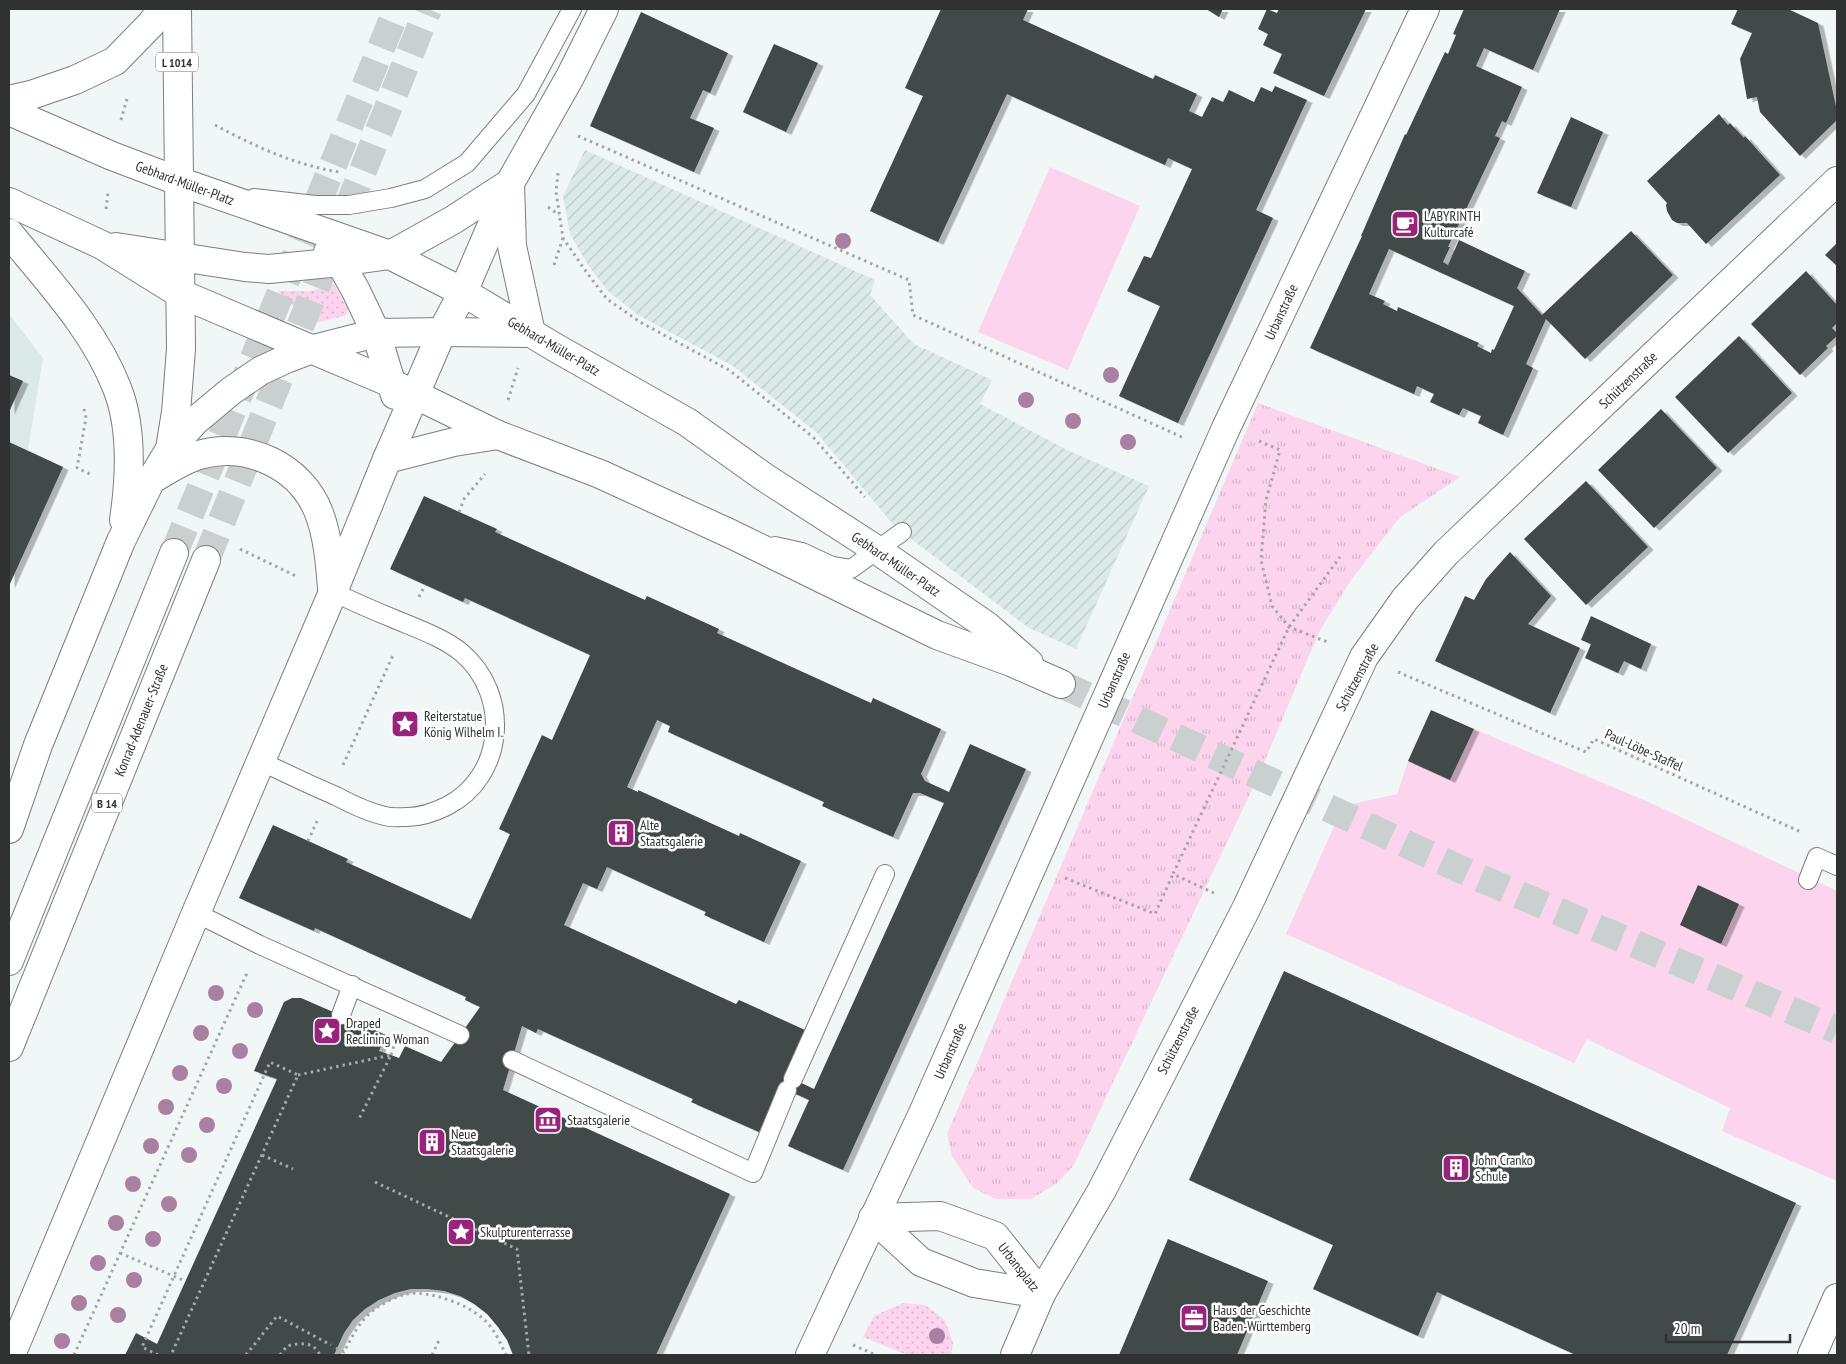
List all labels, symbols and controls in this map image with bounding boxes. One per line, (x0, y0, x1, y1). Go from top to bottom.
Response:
road number: L 1014 (156, 52, 198, 72)
street label: Gebhard-Müller-Platz (133, 157, 237, 209)
place label: LABYRINTH Kulturcafé (1424, 207, 1481, 241)
cafe icon: LABYRINTH Kulturcafé (1390, 209, 1420, 239)
street label: Urbanstraße (1260, 281, 1302, 343)
street label: Gebhard-Müller-Platz (505, 312, 603, 380)
street label: Schützenstraße (1595, 348, 1661, 412)
street label: Gebhard-Müller-Platz (848, 528, 944, 600)
street label: Schützenstraße (1332, 640, 1383, 714)
street label: Urbanstraße (1094, 649, 1134, 711)
street label: Konrad-Adenauer-Straße (110, 661, 172, 779)
place label: Reiterstatue König Wilhelm I. (424, 707, 503, 741)
place icon: Reiterstatue König Wilhelm I. (390, 709, 420, 739)
street label: Paul-Löbe-Staffel (1602, 725, 1687, 776)
road number: B 14 (92, 794, 122, 812)
place label: Alte Staatsgalerie (640, 816, 703, 850)
building icon: Alte Staatsgalerie (606, 818, 636, 848)
street label: Schützenstraße (1153, 1003, 1203, 1077)
place label: Draped Reclining Woman (346, 1014, 429, 1048)
place icon: Draped Reclining Woman (312, 1016, 342, 1046)
street label: Urbanstraße (930, 1020, 970, 1082)
museum icon: Staatsgalerie (533, 1105, 563, 1135)
place label: Staatsgalerie (567, 1111, 630, 1129)
place label: Neue Staatsgalerie (451, 1125, 514, 1159)
building icon: Neue Staatsgalerie (417, 1127, 447, 1157)
place label: John Cranko Schule (1474, 1151, 1533, 1185)
building icon: John Cranko Schule (1441, 1153, 1471, 1183)
place icon: Skulpturenterrasse (446, 1217, 476, 1247)
place label: Skulpturenterrasse (480, 1223, 571, 1241)
street label: Urbansplatz (994, 1239, 1044, 1295)
place label: Haus der Geschichte Baden-Württemberg (1213, 1301, 1311, 1335)
office icon: Haus der Geschichte Baden-Württemberg (1179, 1303, 1209, 1333)
scale bar (1666, 1312, 1790, 1344)
text: 20 m (1674, 1319, 1700, 1338)

